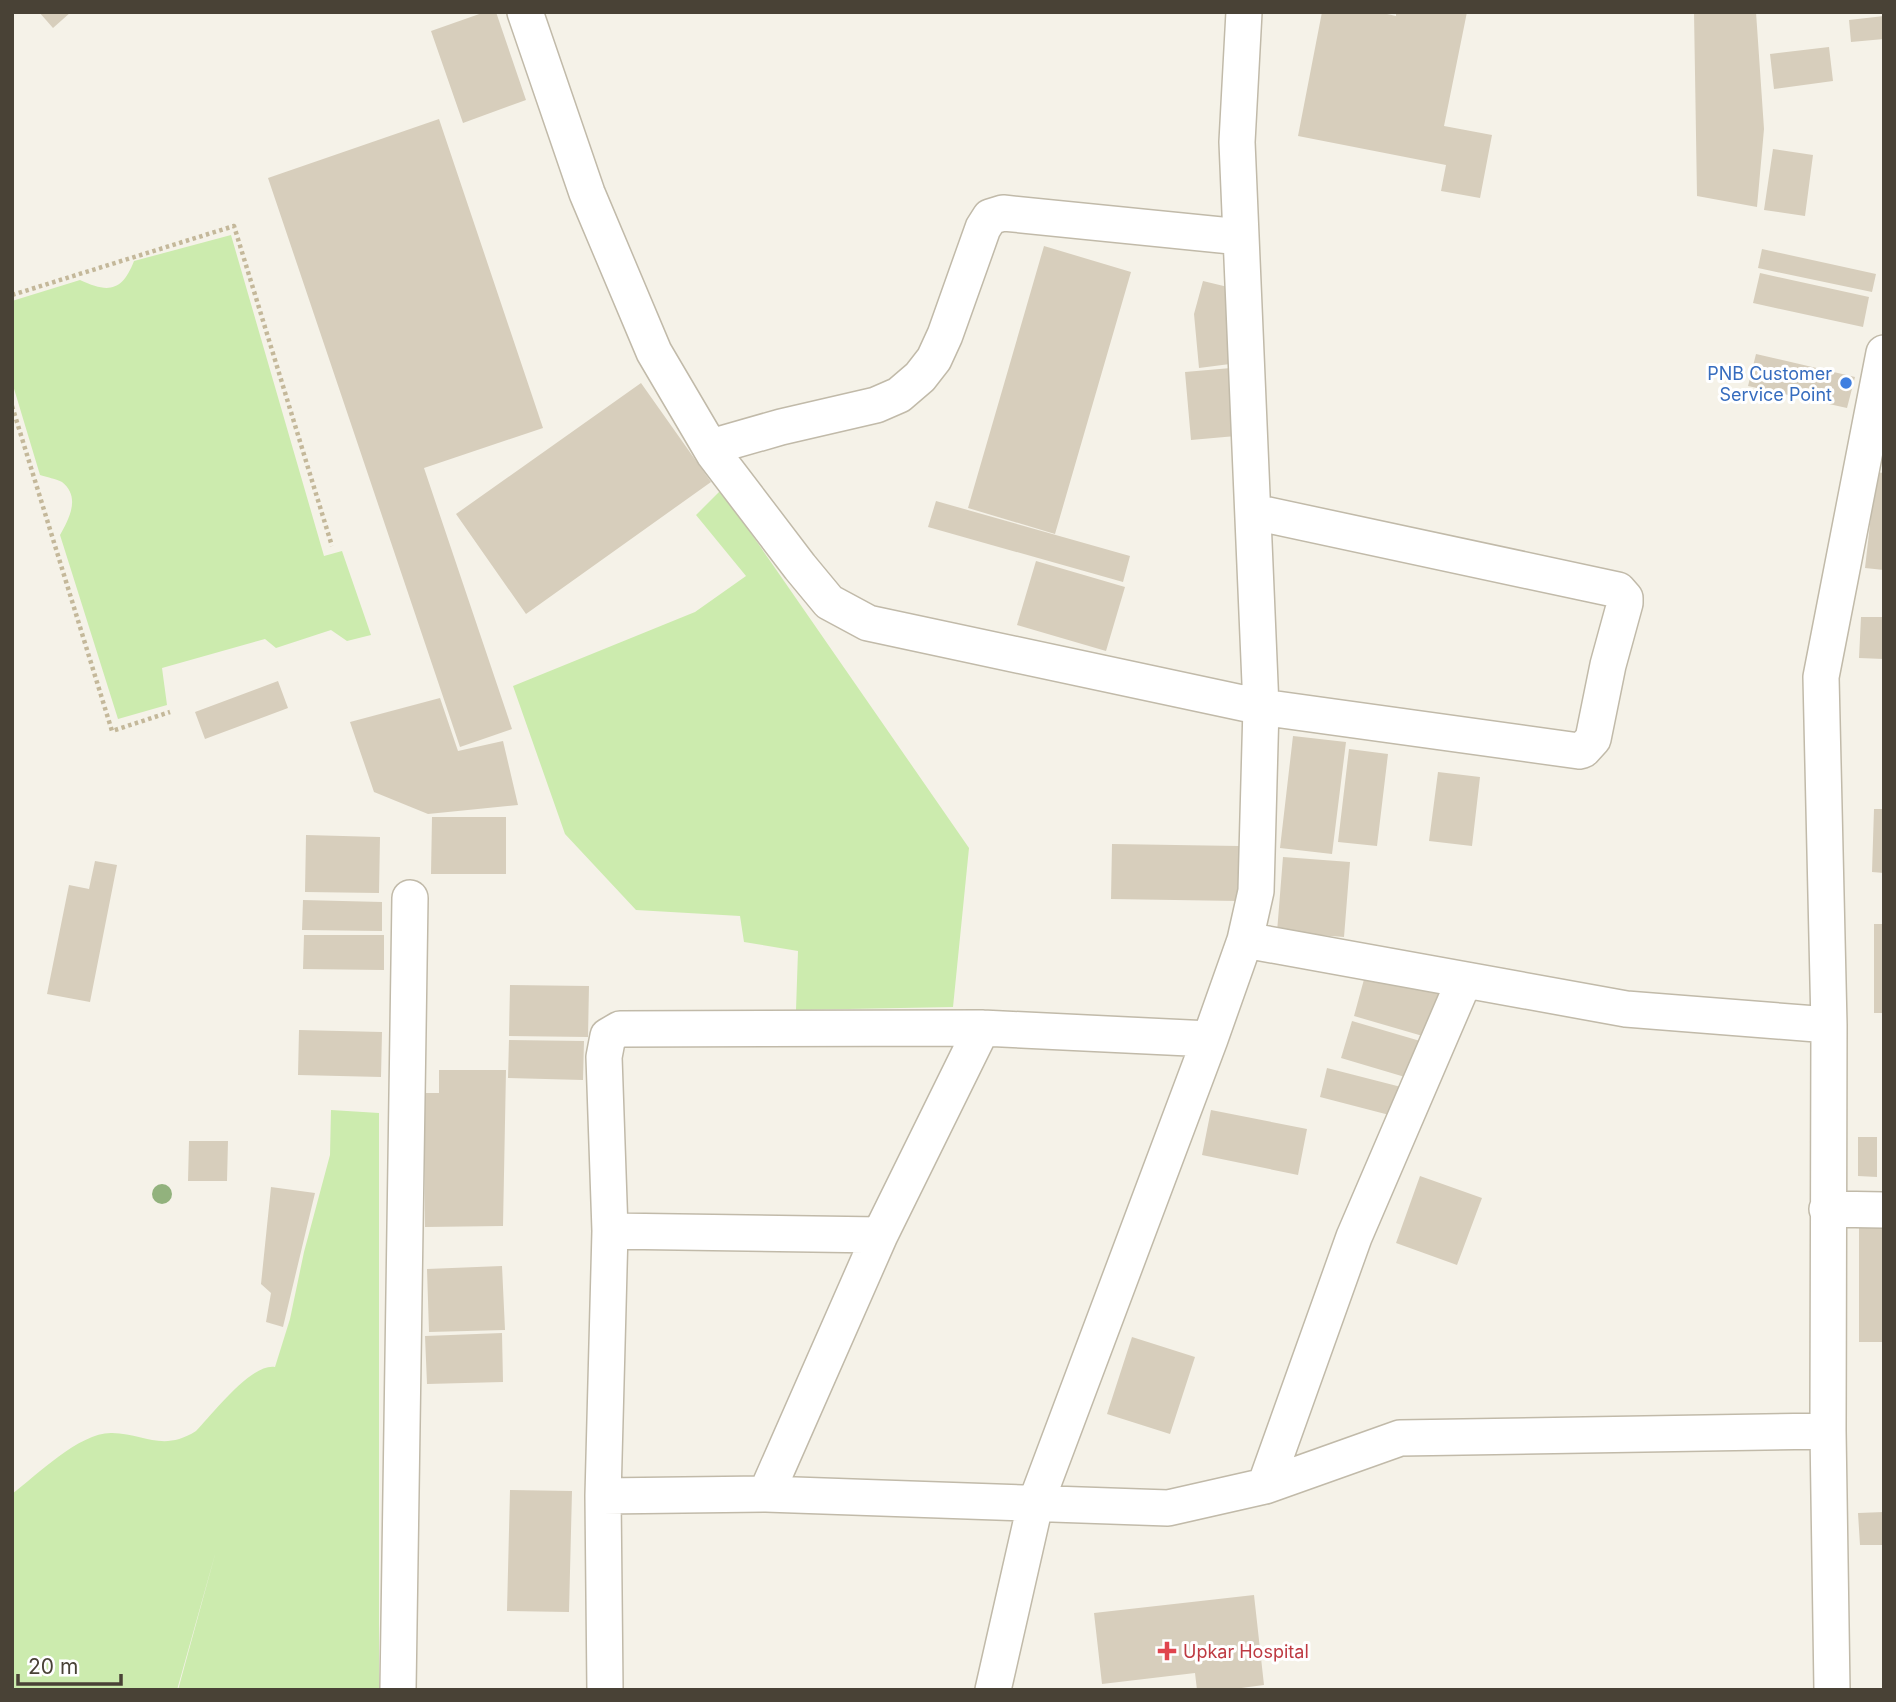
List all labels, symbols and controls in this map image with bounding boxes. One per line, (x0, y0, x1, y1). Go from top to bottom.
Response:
place label: PNB Customer Service Point (1707, 363, 1832, 405)
marker: PNB Customer Service Point (1838, 375, 1854, 391)
marker: Upkar Hospital (1157, 1641, 1177, 1661)
place label: Upkar Hospital (1183, 1641, 1309, 1662)
scale bar (18, 1642, 121, 1686)
text: 20 m (28, 1654, 78, 1679)

